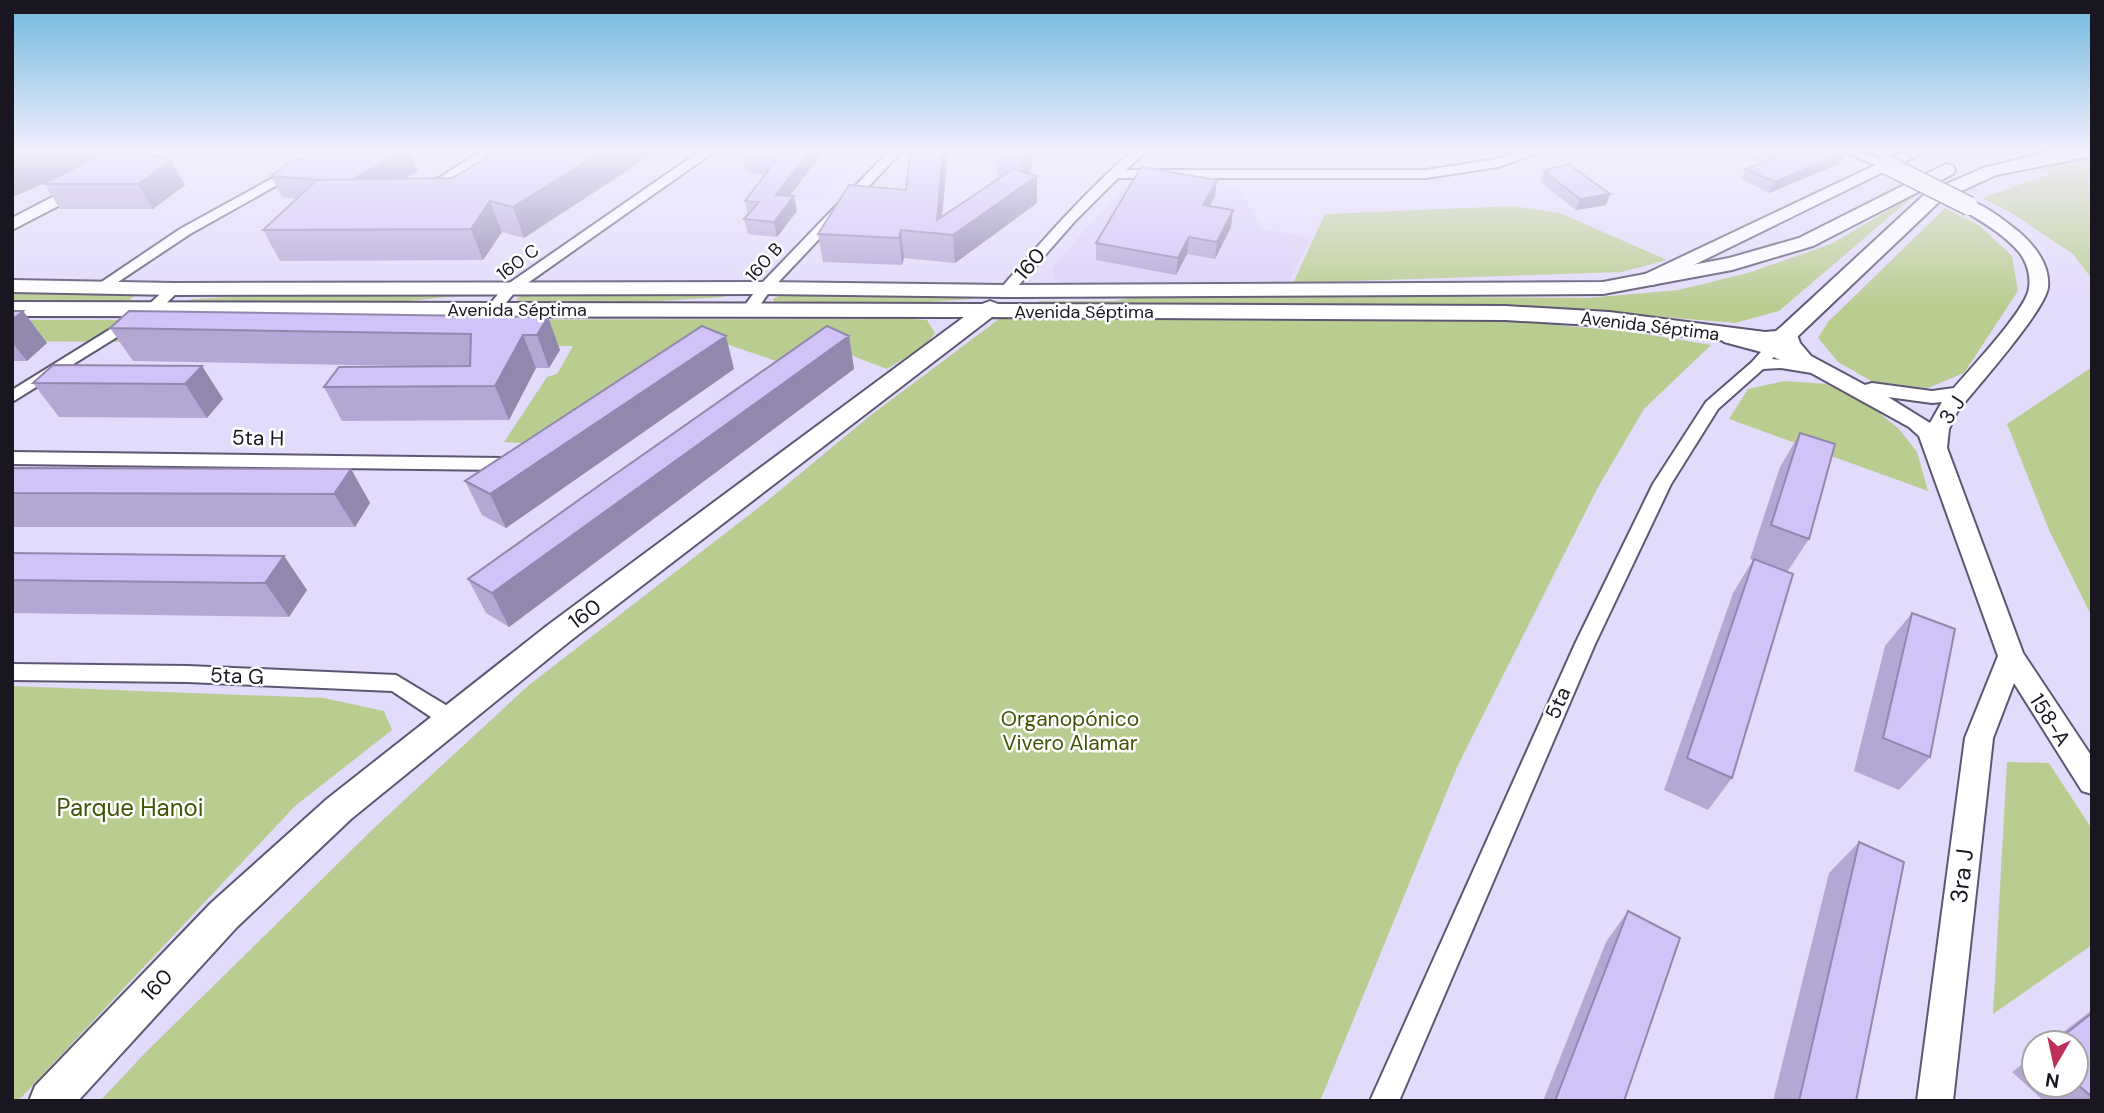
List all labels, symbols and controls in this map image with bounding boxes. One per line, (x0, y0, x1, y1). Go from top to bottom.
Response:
street label: 160 B (740, 237, 788, 287)
street label: 160 C (492, 238, 544, 286)
street label: 160 (1008, 242, 1052, 286)
street label: Avenida Séptima (447, 298, 587, 322)
street label: Avenida Séptima (1014, 300, 1154, 324)
street label: Avenida Séptima (1579, 306, 1721, 346)
street label: 3 J (1932, 390, 1972, 430)
street label: 5ta H (232, 424, 284, 452)
street label: 160 (563, 593, 607, 635)
street label: 5ta G (210, 661, 264, 691)
street label: 5ta (1539, 682, 1577, 724)
street label: 158-A (2023, 688, 2077, 752)
park label: Organopónico Vivero Alamar (1001, 705, 1139, 757)
park label: Parque Hanoi (57, 792, 203, 823)
street label: 3ra J (1943, 847, 1980, 905)
street label: 160 (135, 963, 179, 1007)
north arrow (2020, 1029, 2090, 1099)
text: N (2044, 1067, 2061, 1094)

